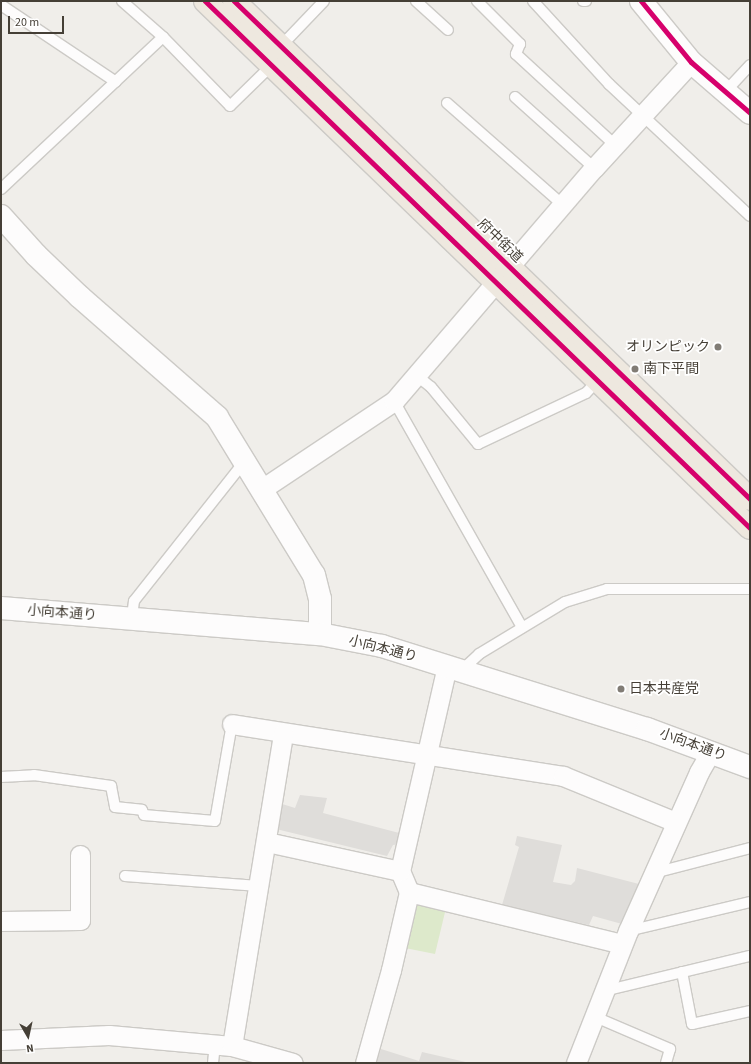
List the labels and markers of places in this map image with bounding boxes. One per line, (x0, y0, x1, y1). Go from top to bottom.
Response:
place label: オリンピック (626, 339, 710, 355)
marker: オリンピック (713, 342, 723, 352)
place label: 南下平間 (643, 361, 699, 377)
marker: 南下平間 (630, 364, 640, 374)
place label: 日本共産党 (629, 681, 699, 697)
marker: 日本共産党 (616, 684, 626, 694)

